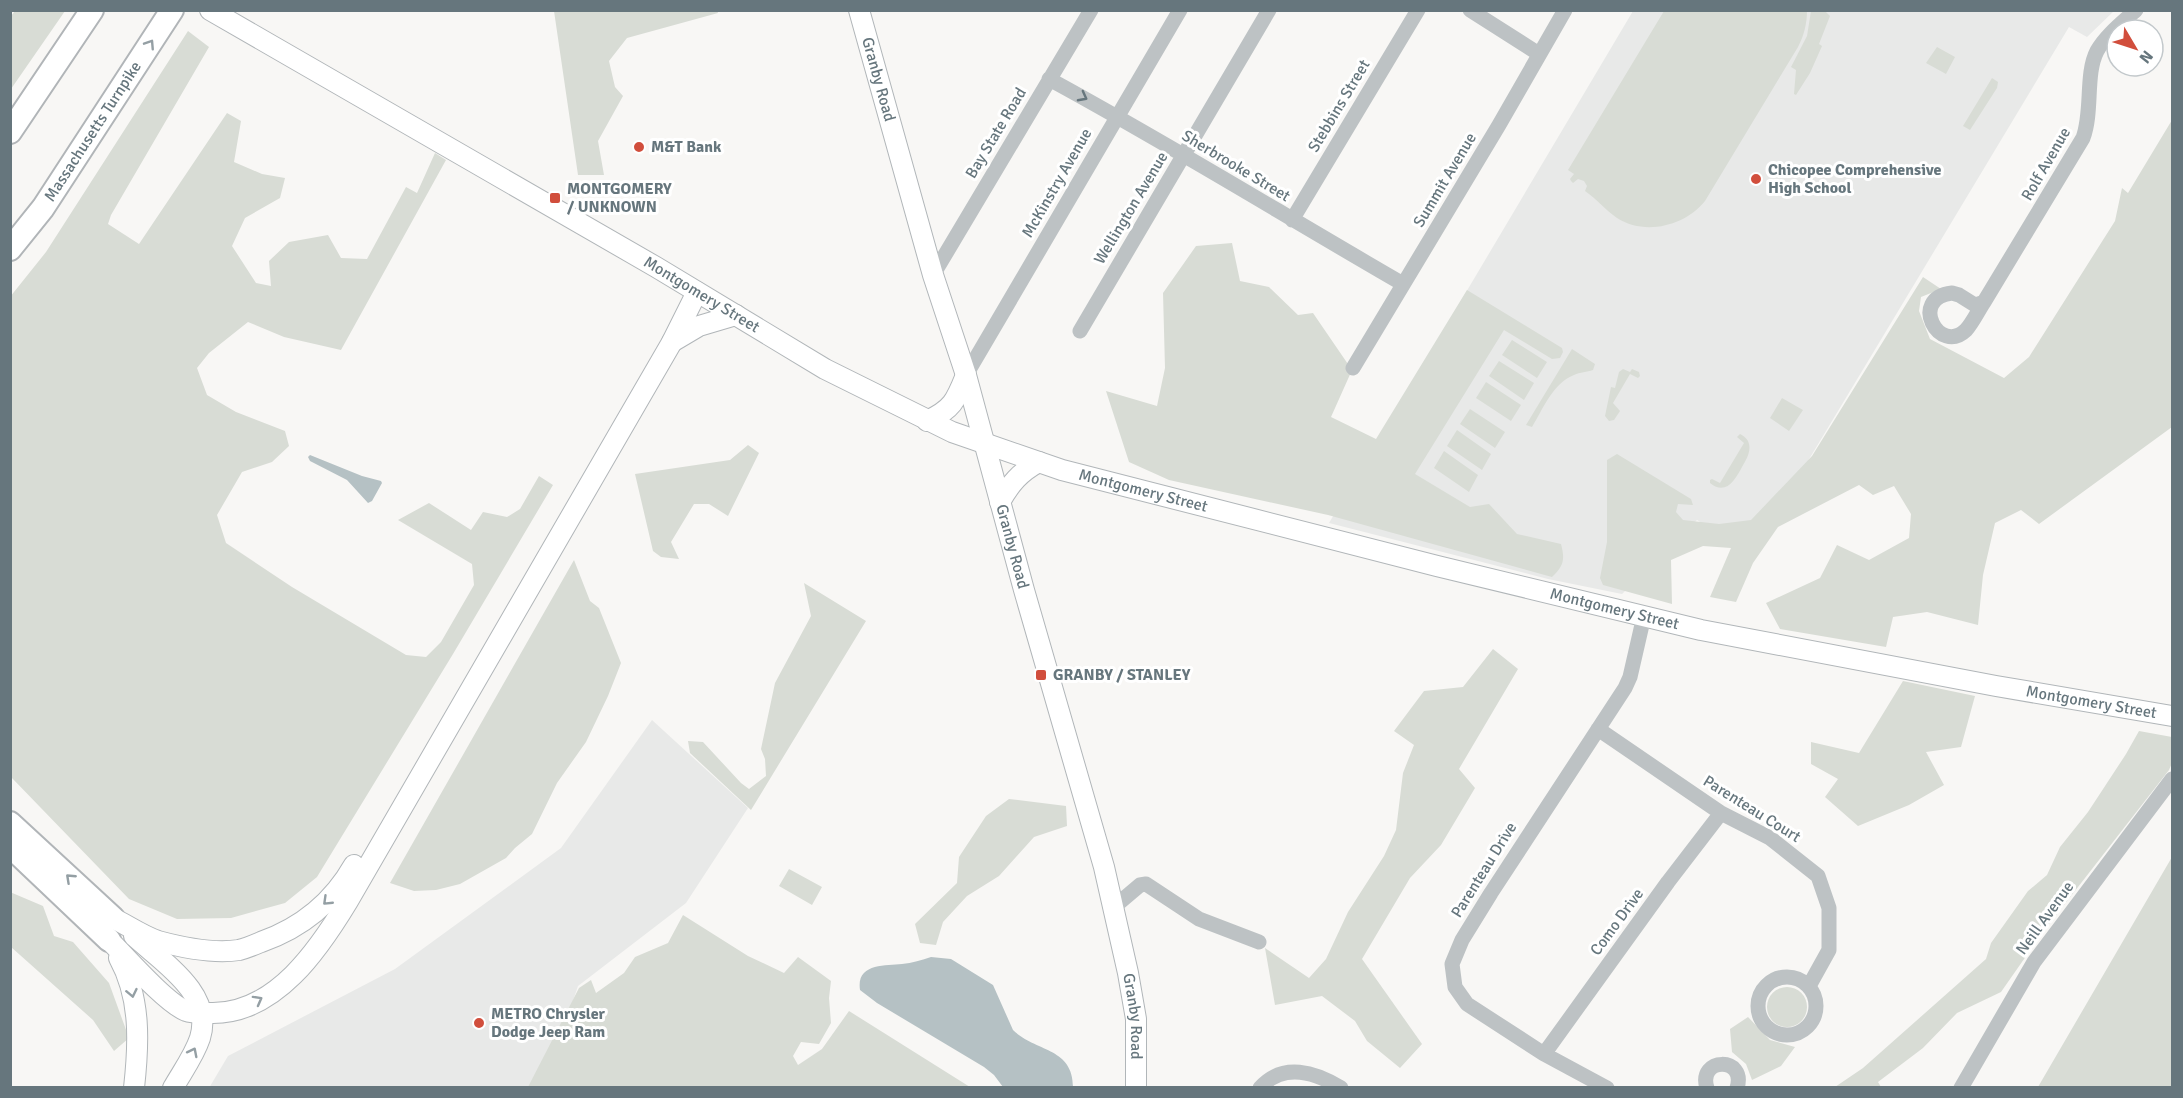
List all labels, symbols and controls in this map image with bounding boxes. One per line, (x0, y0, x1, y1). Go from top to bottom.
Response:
north arrow (2105, 18, 2165, 78)
street label: Granby Road (857, 35, 900, 124)
one-way arrow (143, 40, 154, 51)
text: N (2135, 46, 2157, 67)
street label: Stebbins Street (1304, 56, 1375, 156)
street label: Massachusetts Turnpike (40, 58, 146, 205)
street label: Bay State Road (961, 84, 1031, 182)
one-way arrow (1077, 90, 1088, 101)
street label: Rolf Avenue (2017, 124, 2075, 204)
street label: McKinstry Avenue (1018, 125, 1096, 241)
street label: Sherbrooke Street (1178, 126, 1294, 206)
street label: Summit Avenue (1409, 129, 1481, 231)
place label: M&T Bank (651, 137, 722, 157)
marker: M&T Bank (632, 140, 646, 154)
street label: Wellington Avenue (1090, 148, 1172, 268)
place label: Chicopee Comprehensive High School (1768, 160, 1941, 198)
marker: Chicopee Comprehensive High School (1749, 172, 1763, 186)
place label: MONTGOMERY / UNKNOWN (567, 179, 672, 217)
marker: MONTGOMERY / UNKNOWN (548, 191, 562, 205)
street label: Montgomery Street (640, 252, 764, 337)
street label: Montgomery Street (1077, 465, 1210, 517)
street label: Granby Road (991, 502, 1033, 591)
street label: Montgomery Street (1548, 584, 1681, 634)
place label: GRANBY / STANLEY (1053, 665, 1191, 685)
marker: GRANBY / STANLEY (1034, 668, 1048, 682)
street label: Montgomery Street (2025, 681, 2159, 723)
street label: Parenteau Court (1699, 771, 1805, 847)
street label: Parenteau Drive (1447, 819, 1521, 921)
one-way arrow (67, 874, 77, 885)
street label: Neill Avenue (2012, 877, 2078, 959)
street label: Como Drive (1586, 884, 1648, 960)
one-way arrow (323, 894, 333, 905)
street label: Granby Road (1118, 972, 1146, 1060)
one-way arrow (125, 988, 138, 998)
one-way arrow (252, 996, 262, 1007)
place label: METRO Chrysler Dodge Jeep Ram (491, 1004, 606, 1042)
marker: METRO Chrysler Dodge Jeep Ram (472, 1016, 486, 1030)
one-way arrow (186, 1048, 197, 1058)

